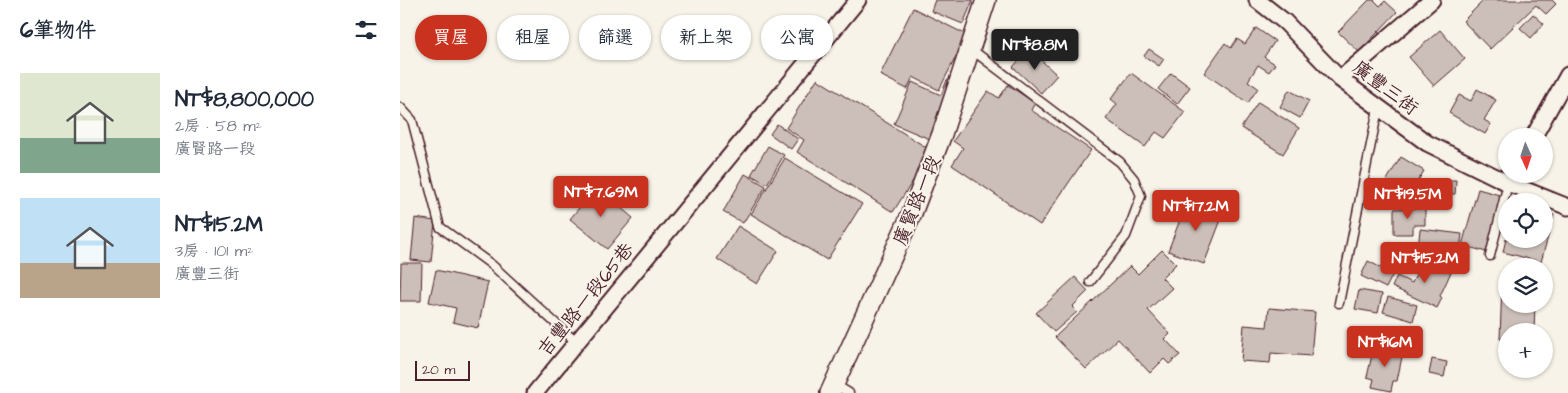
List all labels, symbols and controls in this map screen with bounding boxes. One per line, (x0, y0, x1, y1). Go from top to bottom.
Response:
chip: 買屋 (415, 15, 487, 60)
chip: 租屋 (497, 15, 569, 60)
chip: 篩選 (579, 15, 651, 60)
chip: 新上架 (661, 15, 751, 60)
chip: 公寓 (761, 15, 833, 60)
text: 6筆物件 (20, 16, 96, 45)
icon: filters (352, 16, 380, 44)
pin: NT$8.8M (989, 28, 1081, 71)
text: NT$8.8M (1002, 34, 1068, 56)
street label: 廣豐三街 (1347, 55, 1424, 122)
text: NT$8,800,000 (175, 85, 314, 114)
icon: home (60, 93, 120, 153)
text: 2房 · 58 m² (175, 115, 262, 137)
north arrow (1498, 128, 1552, 182)
map controls (1498, 128, 1553, 378)
text: 廣賢路一段 (175, 138, 255, 160)
street label: 廣賢路一段 (887, 151, 948, 250)
pin: NT$7.69M (549, 176, 653, 218)
pin: NT$19.5M (1356, 178, 1460, 220)
text: NT$7.69M (564, 181, 638, 203)
text: NT$19.5M (1375, 183, 1441, 205)
pin: NT$17.2M (1144, 190, 1248, 232)
button: locate (1498, 193, 1553, 248)
text: NT$17.2M (1163, 195, 1229, 217)
text: NT$15.2M (175, 210, 263, 239)
icon: home (60, 218, 120, 278)
street label: 吉豐路一段65巷 (532, 237, 641, 363)
text: 3房 · 101 m² (175, 240, 253, 262)
pin: NT$15.2M (1373, 242, 1477, 284)
text: NT$15.2M (1392, 247, 1458, 269)
button: layers (1498, 258, 1553, 313)
text: 廣豐三街 (175, 263, 239, 285)
button: + (1498, 323, 1553, 378)
pin: NT$16M (1344, 326, 1426, 368)
text: NT$16M (1358, 331, 1412, 353)
scale bar (415, 358, 470, 381)
text: 20 m (422, 360, 455, 380)

